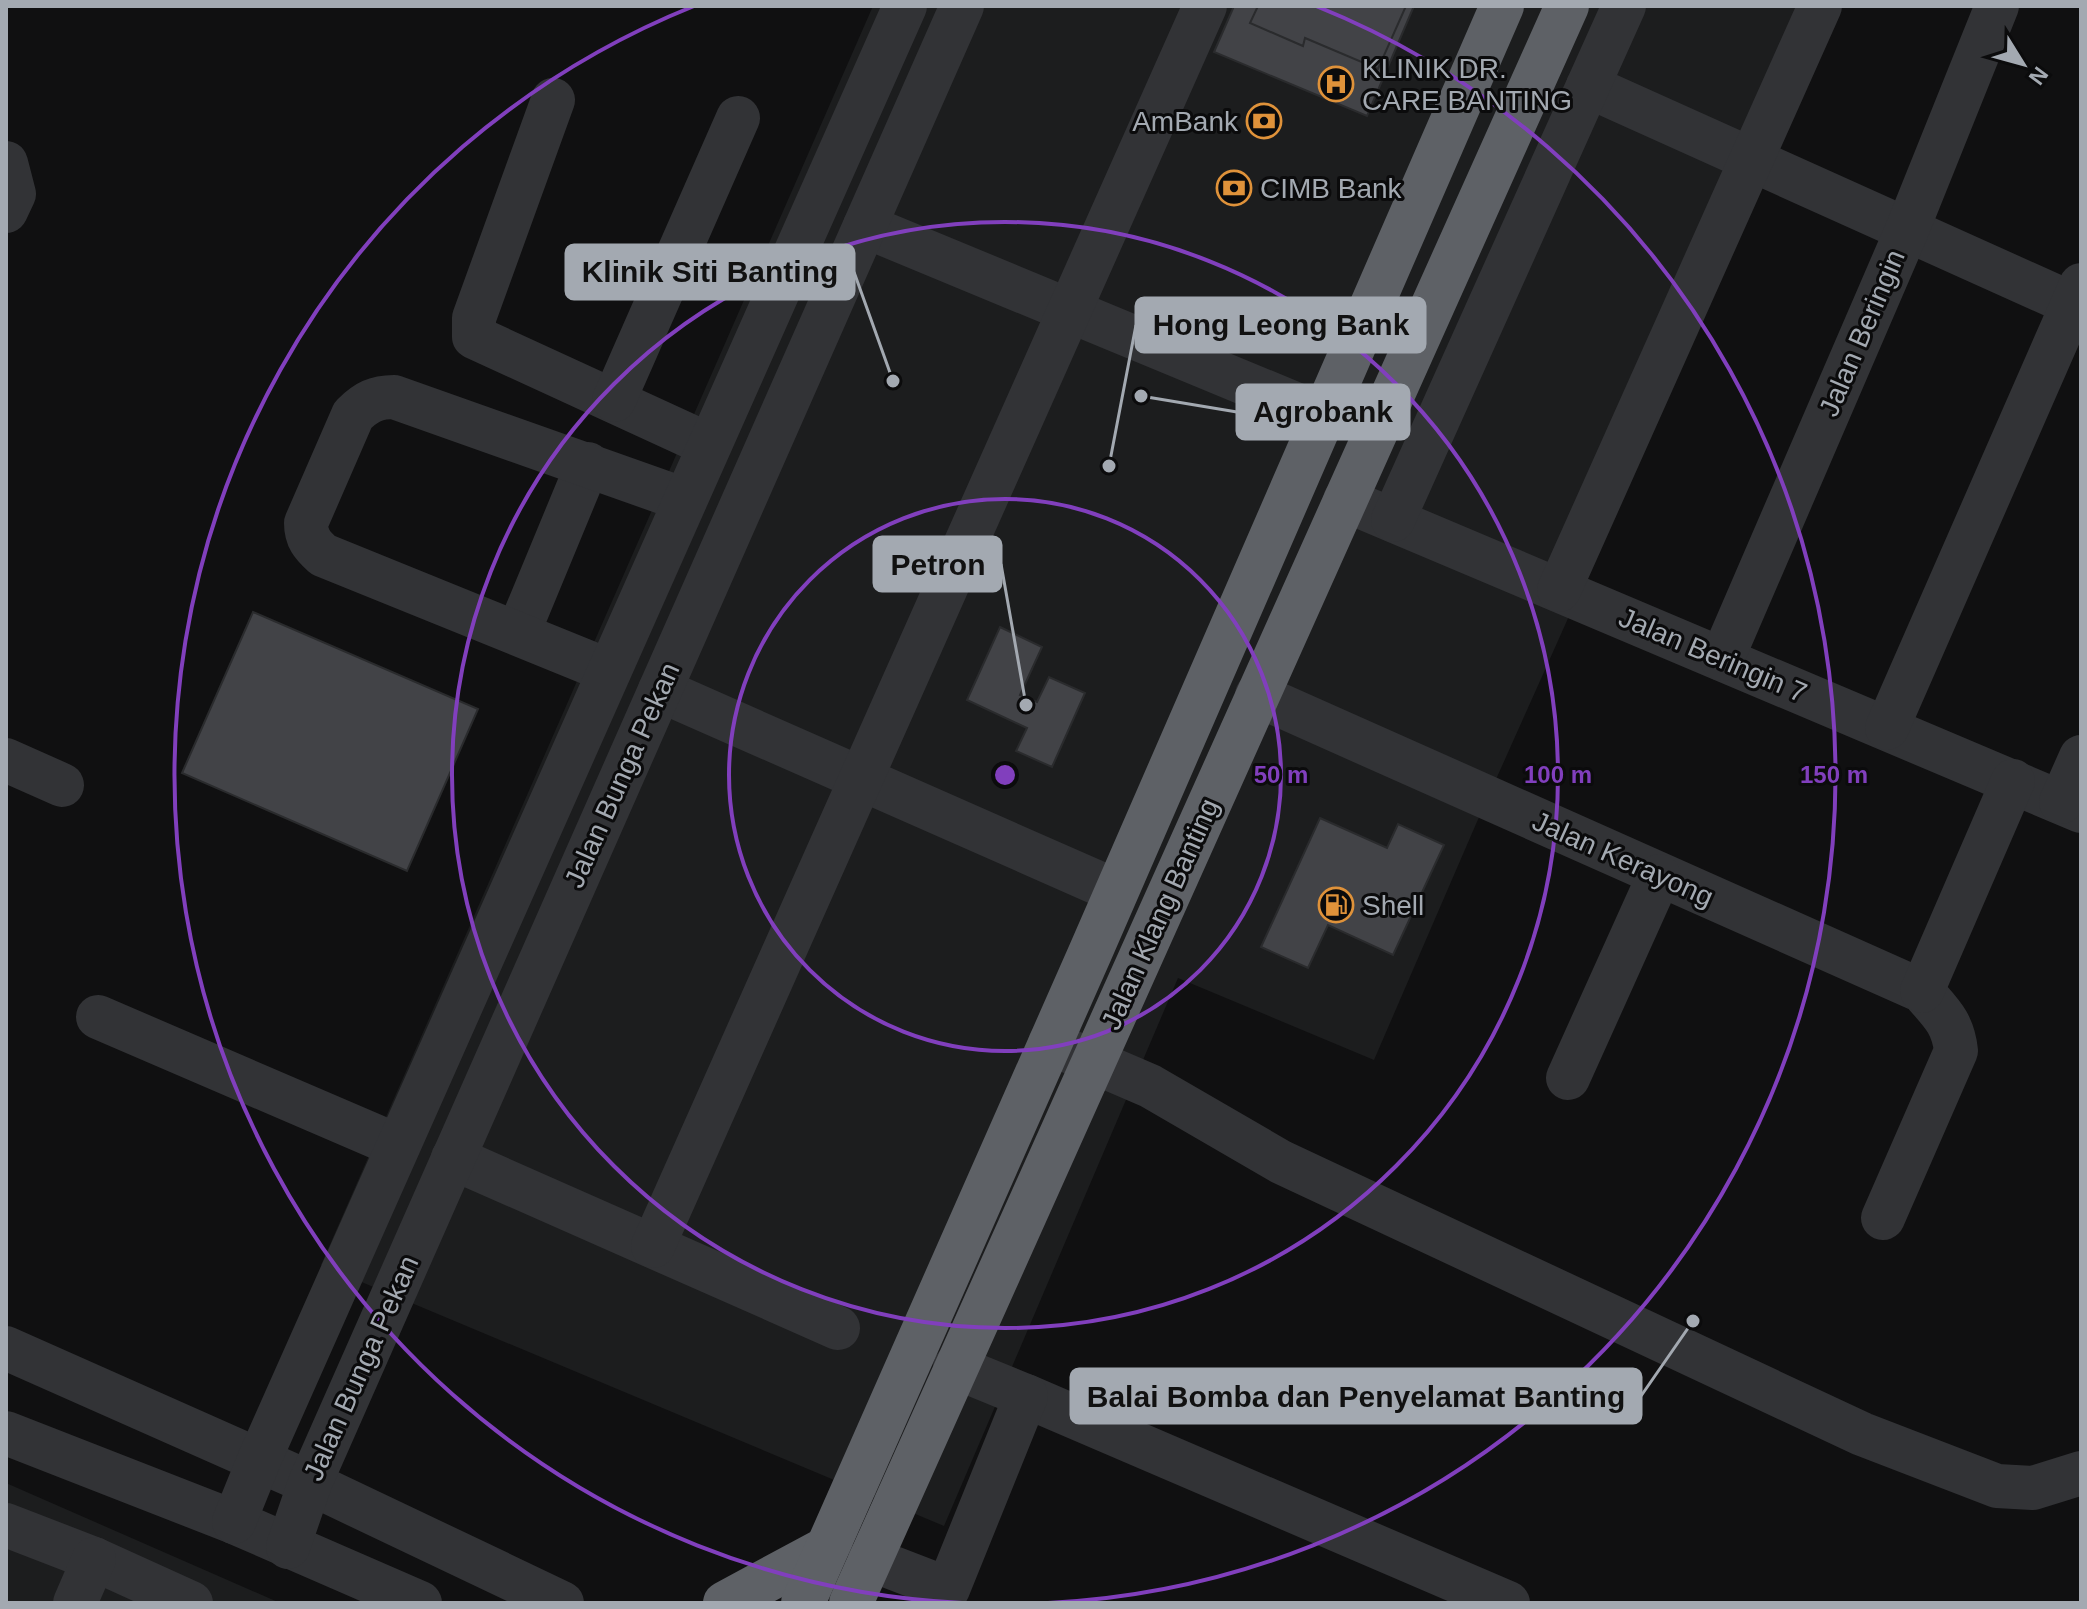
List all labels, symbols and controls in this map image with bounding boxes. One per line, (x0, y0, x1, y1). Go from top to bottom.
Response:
north arrow (1983, 24, 2063, 104)
place label: KLINIK DR. CARE BANTING (1362, 53, 1572, 116)
text: N (2024, 62, 2053, 90)
hospital icon: KLINIK DR. CARE BANTING (1317, 65, 1355, 103)
bank icon: AmBank (1245, 102, 1283, 140)
place label: AmBank (1132, 106, 1239, 137)
bank icon: CIMB Bank (1215, 169, 1253, 207)
place label: CIMB Bank (1260, 173, 1403, 204)
callout: Klinik Siti Banting (566, 245, 854, 299)
street label: Jalan Beringin (1813, 245, 1911, 421)
text: Klinik Siti Banting (582, 255, 838, 288)
callout: Hong Leong Bank (1136, 298, 1425, 352)
text: Hong Leong Bank (1153, 308, 1410, 341)
callout: Agrobank (1237, 385, 1409, 439)
text: Agrobank (1253, 395, 1393, 428)
callout: Petron (874, 537, 1001, 591)
text: Petron (890, 548, 986, 581)
street label: Jalan Beringin 7 (1615, 602, 1811, 708)
street label: Jalan Bunga Pekan (558, 658, 686, 892)
centre of rings (991, 761, 1019, 789)
text: 50 m (1254, 761, 1308, 788)
text: 100 m (1524, 761, 1592, 788)
text: 150 m (1800, 761, 1868, 788)
street label: Jalan Klang Banting (1095, 794, 1225, 1034)
street label: Jalan Kerayong (1528, 805, 1718, 913)
fuel station icon: Shell (1317, 886, 1355, 924)
place label: Shell (1362, 890, 1424, 921)
street label: Jalan Bunga Pekan (297, 1251, 425, 1485)
callout: Balai Bomba dan Penyelamat Banting (1071, 1369, 1641, 1423)
text: Balai Bomba dan Penyelamat Banting (1087, 1380, 1625, 1413)

